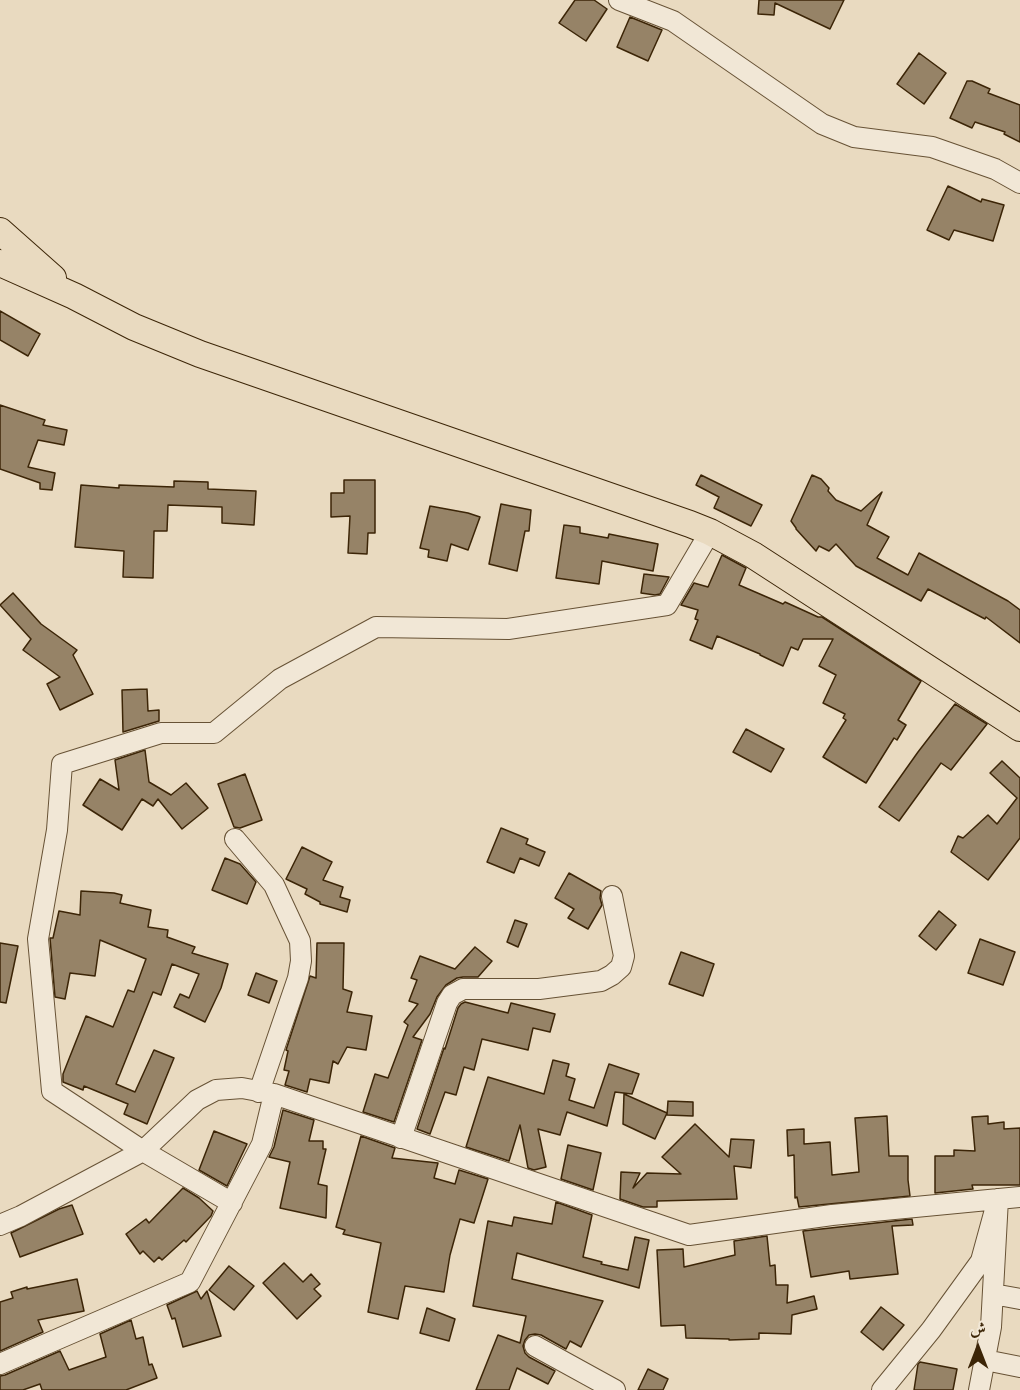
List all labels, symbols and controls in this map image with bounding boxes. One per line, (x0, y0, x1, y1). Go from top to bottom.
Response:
north arrow (948, 1318, 1008, 1378)
text: ش (970, 1320, 986, 1340)

